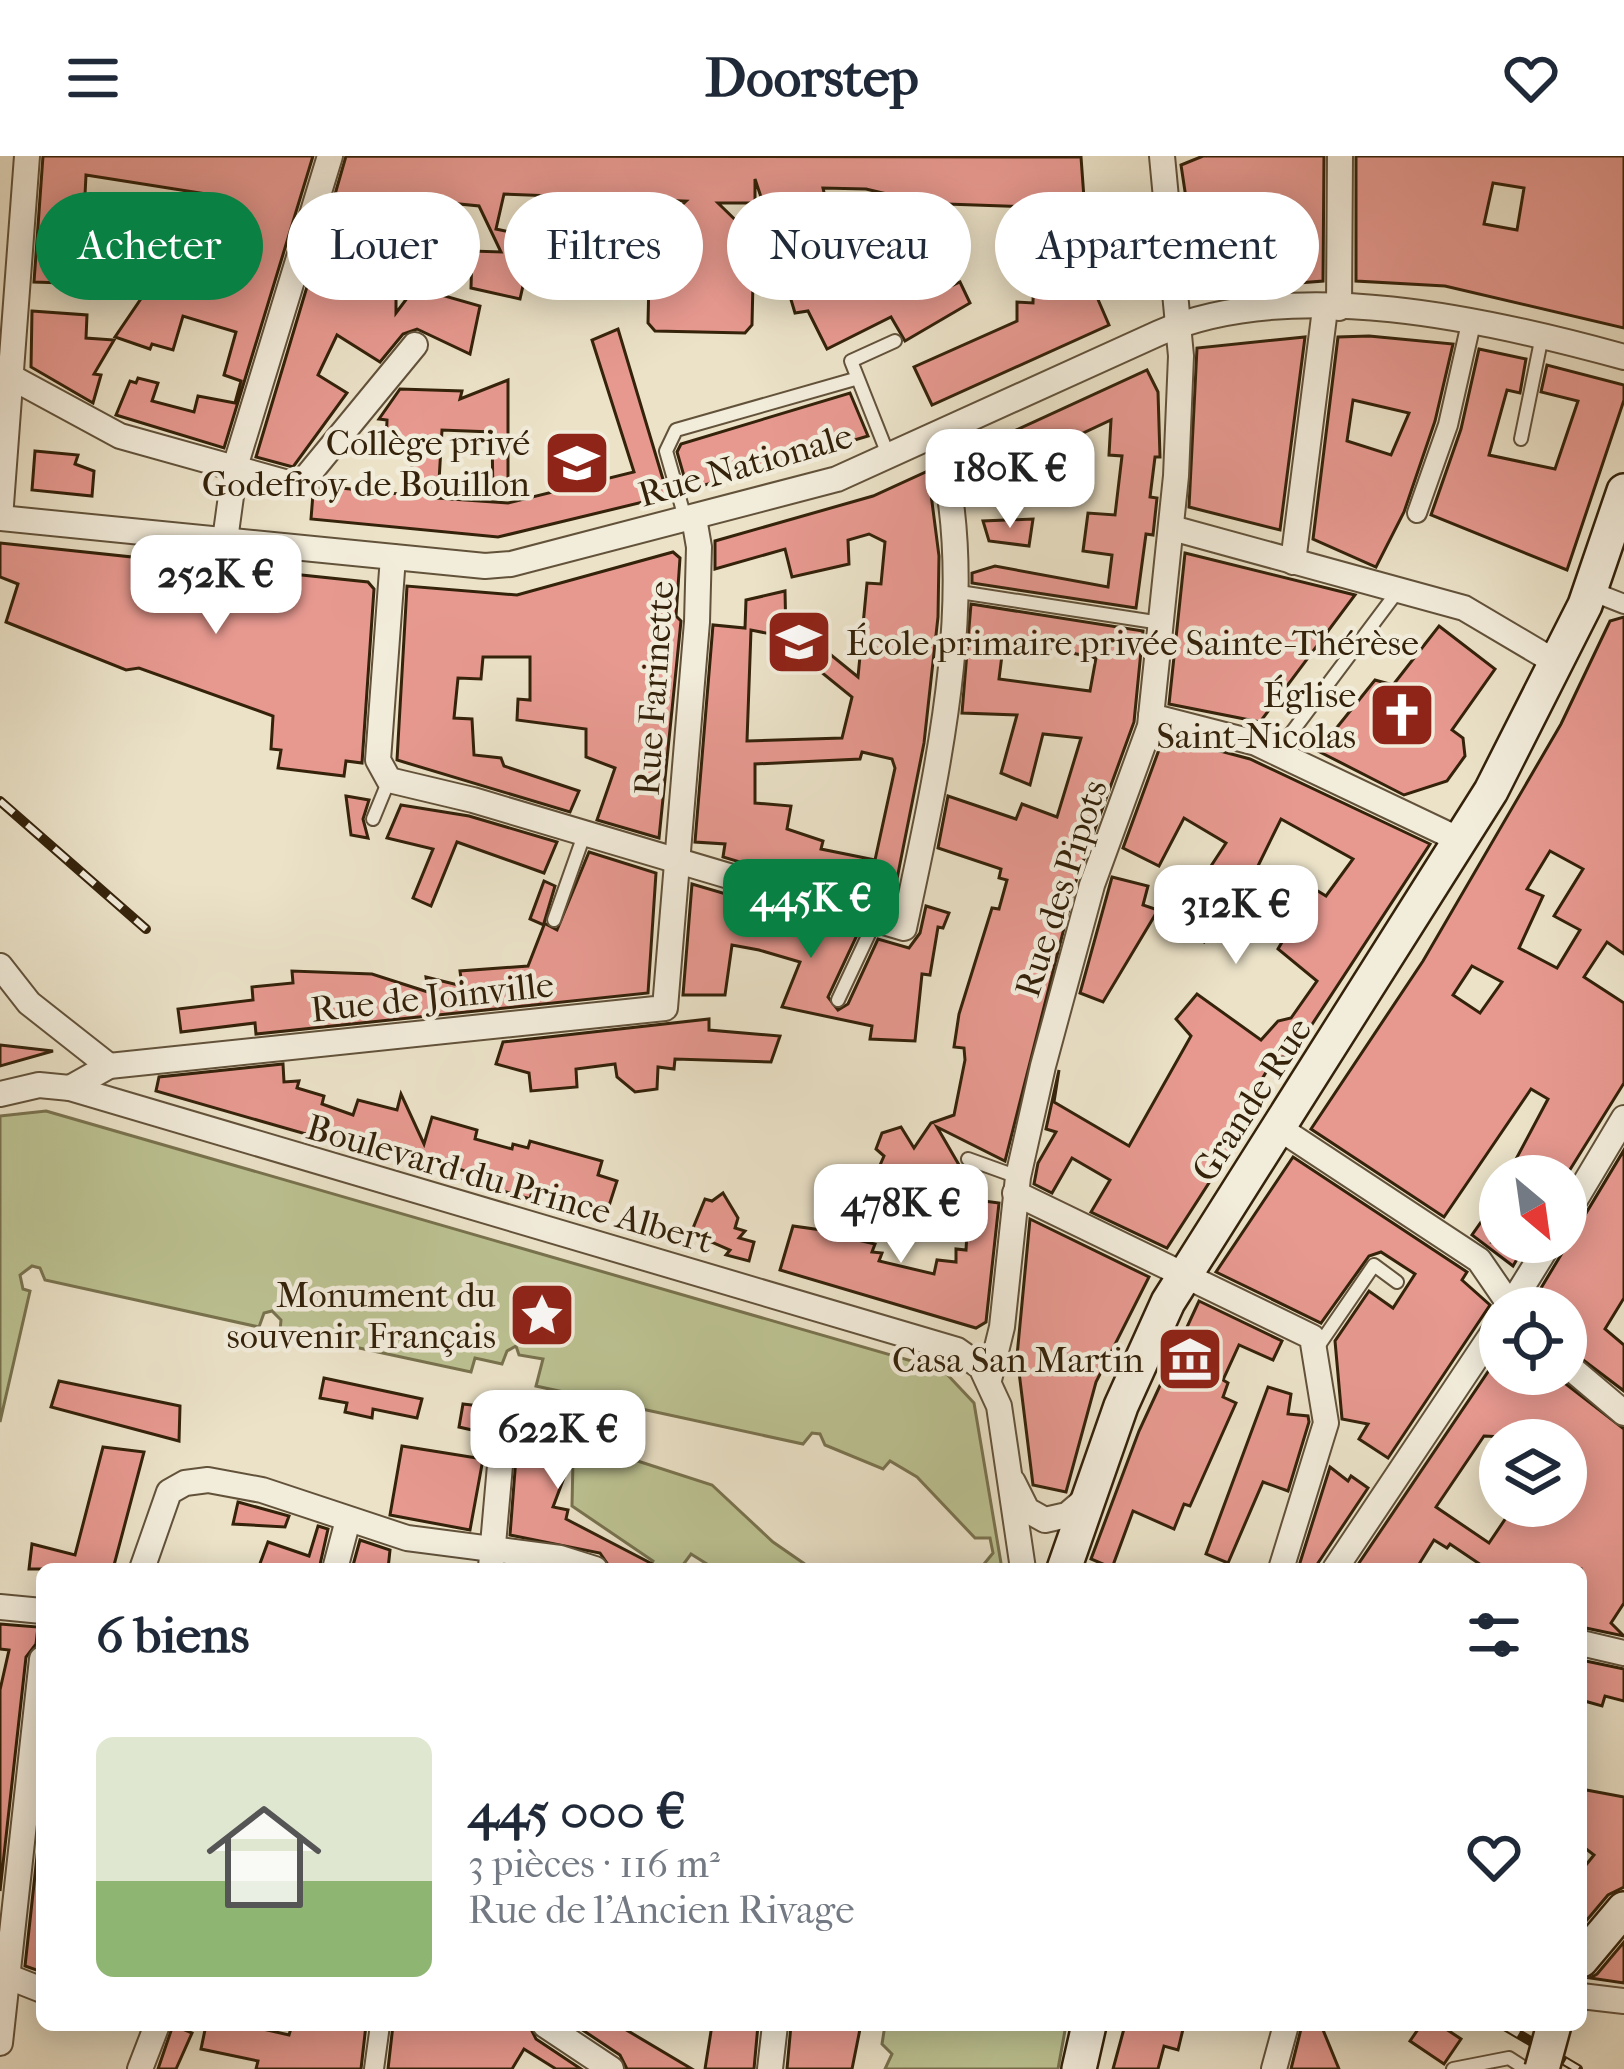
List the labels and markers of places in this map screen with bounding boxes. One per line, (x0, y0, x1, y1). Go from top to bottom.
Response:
place label: Collège privé Godefroy de Bouillon (202, 422, 530, 505)
school or university icon: Collège privé Godefroy de Bouillon (542, 428, 612, 498)
pin: 180K € (912, 429, 1108, 531)
pin: 252K € (118, 535, 314, 637)
school or university icon: École primaire privée Sainte-Thérèse (764, 607, 834, 677)
place label: École primaire privée Sainte-Thérèse (846, 622, 1419, 664)
place label: Église Saint-Nicolas (1156, 674, 1356, 757)
church icon: Église Saint-Nicolas (1367, 680, 1437, 750)
pin: 445K € (713, 859, 909, 961)
pin: 312K € (1138, 865, 1334, 967)
pin: 478K € (803, 1164, 999, 1266)
place label: Monument du souvenir Français (227, 1274, 496, 1357)
place icon: Monument du souvenir Français (507, 1280, 577, 1350)
museum icon: Casa San Martin (1155, 1324, 1225, 1394)
place label: Casa San Martin (892, 1339, 1144, 1381)
pin: 622K € (460, 1390, 656, 1492)

